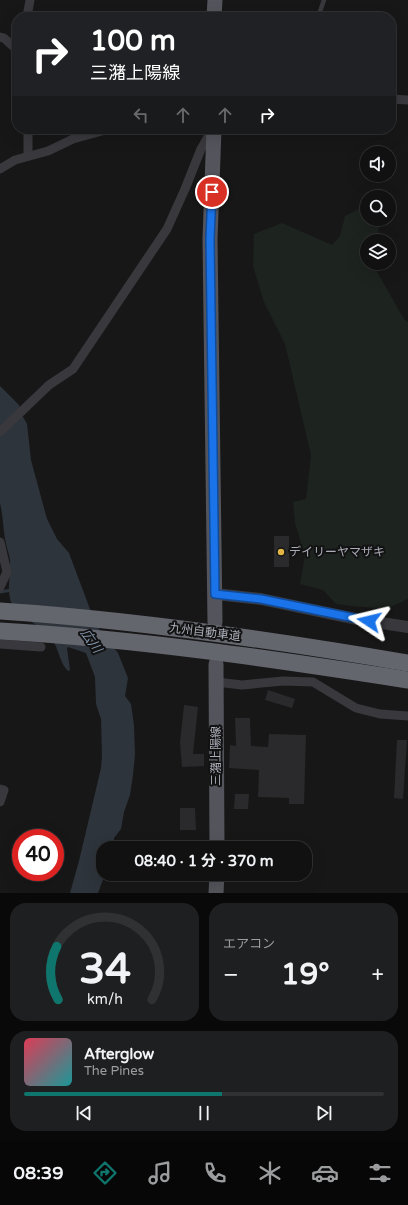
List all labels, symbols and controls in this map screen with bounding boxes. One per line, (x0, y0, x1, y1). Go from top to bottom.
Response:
text: 100 m (90, 24, 176, 58)
icon: right (24, 28, 76, 80)
text: 三潴上陽線 (90, 62, 180, 84)
icon: left (130, 104, 152, 126)
icon: ahead (172, 104, 194, 126)
icon: ahead (214, 104, 236, 126)
icon: right (256, 104, 278, 126)
map controls (360, 146, 396, 270)
button: sound (360, 146, 396, 182)
pin (195, 175, 229, 209)
icon: arrive (201, 181, 223, 203)
button: search (360, 190, 396, 226)
button: layers (360, 234, 396, 270)
place label: デイリーヤマザキ (289, 545, 385, 559)
marker: デイリーヤマザキ (276, 547, 286, 557)
position arrow (348, 600, 390, 642)
street label: 九州自動車道 (168, 621, 242, 643)
water label: 広川 (77, 626, 106, 658)
street label: 三潴上陽線 (209, 726, 223, 786)
speed limit sign: 40 (12, 829, 64, 881)
text: 08:40 · 1 分 · 370 m (134, 852, 274, 870)
text: エアコン (223, 936, 275, 952)
text: 34 (78, 945, 131, 995)
text: 19° (281, 956, 330, 993)
text: − (223, 962, 239, 988)
text: + (372, 962, 384, 988)
text: km/h (87, 991, 122, 1008)
text: Afterglow (84, 1045, 154, 1063)
text: The Pines (84, 1063, 144, 1079)
icon: previous (73, 1102, 95, 1124)
icon: pause (193, 1102, 215, 1124)
icon: next (313, 1102, 335, 1124)
icon: directions (91, 1159, 119, 1187)
icon: music (146, 1159, 174, 1187)
icon: phone (201, 1159, 229, 1187)
icon: climate (256, 1159, 284, 1187)
icon: car (311, 1159, 339, 1187)
icon: filters (366, 1159, 394, 1187)
text: 08:39 (14, 1162, 63, 1184)

